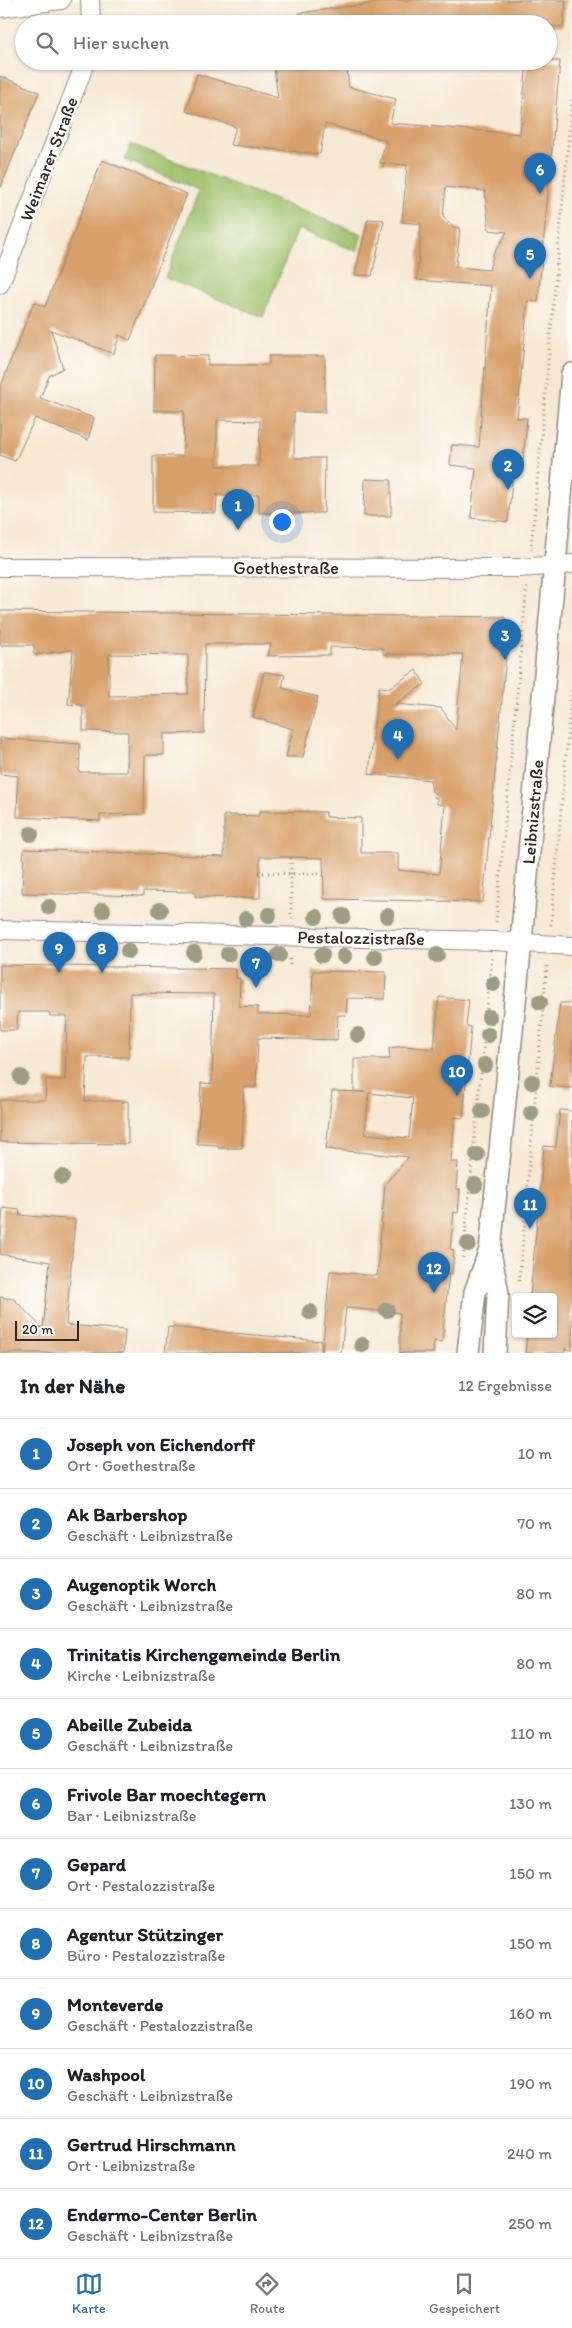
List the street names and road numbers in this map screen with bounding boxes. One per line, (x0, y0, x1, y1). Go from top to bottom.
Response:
street label: Weimarer Straße (15, 94, 83, 224)
street label: Goethestraße (233, 557, 339, 579)
street label: Leibnizstraße (517, 759, 549, 865)
street label: Pestalozzistraße (297, 926, 425, 950)

